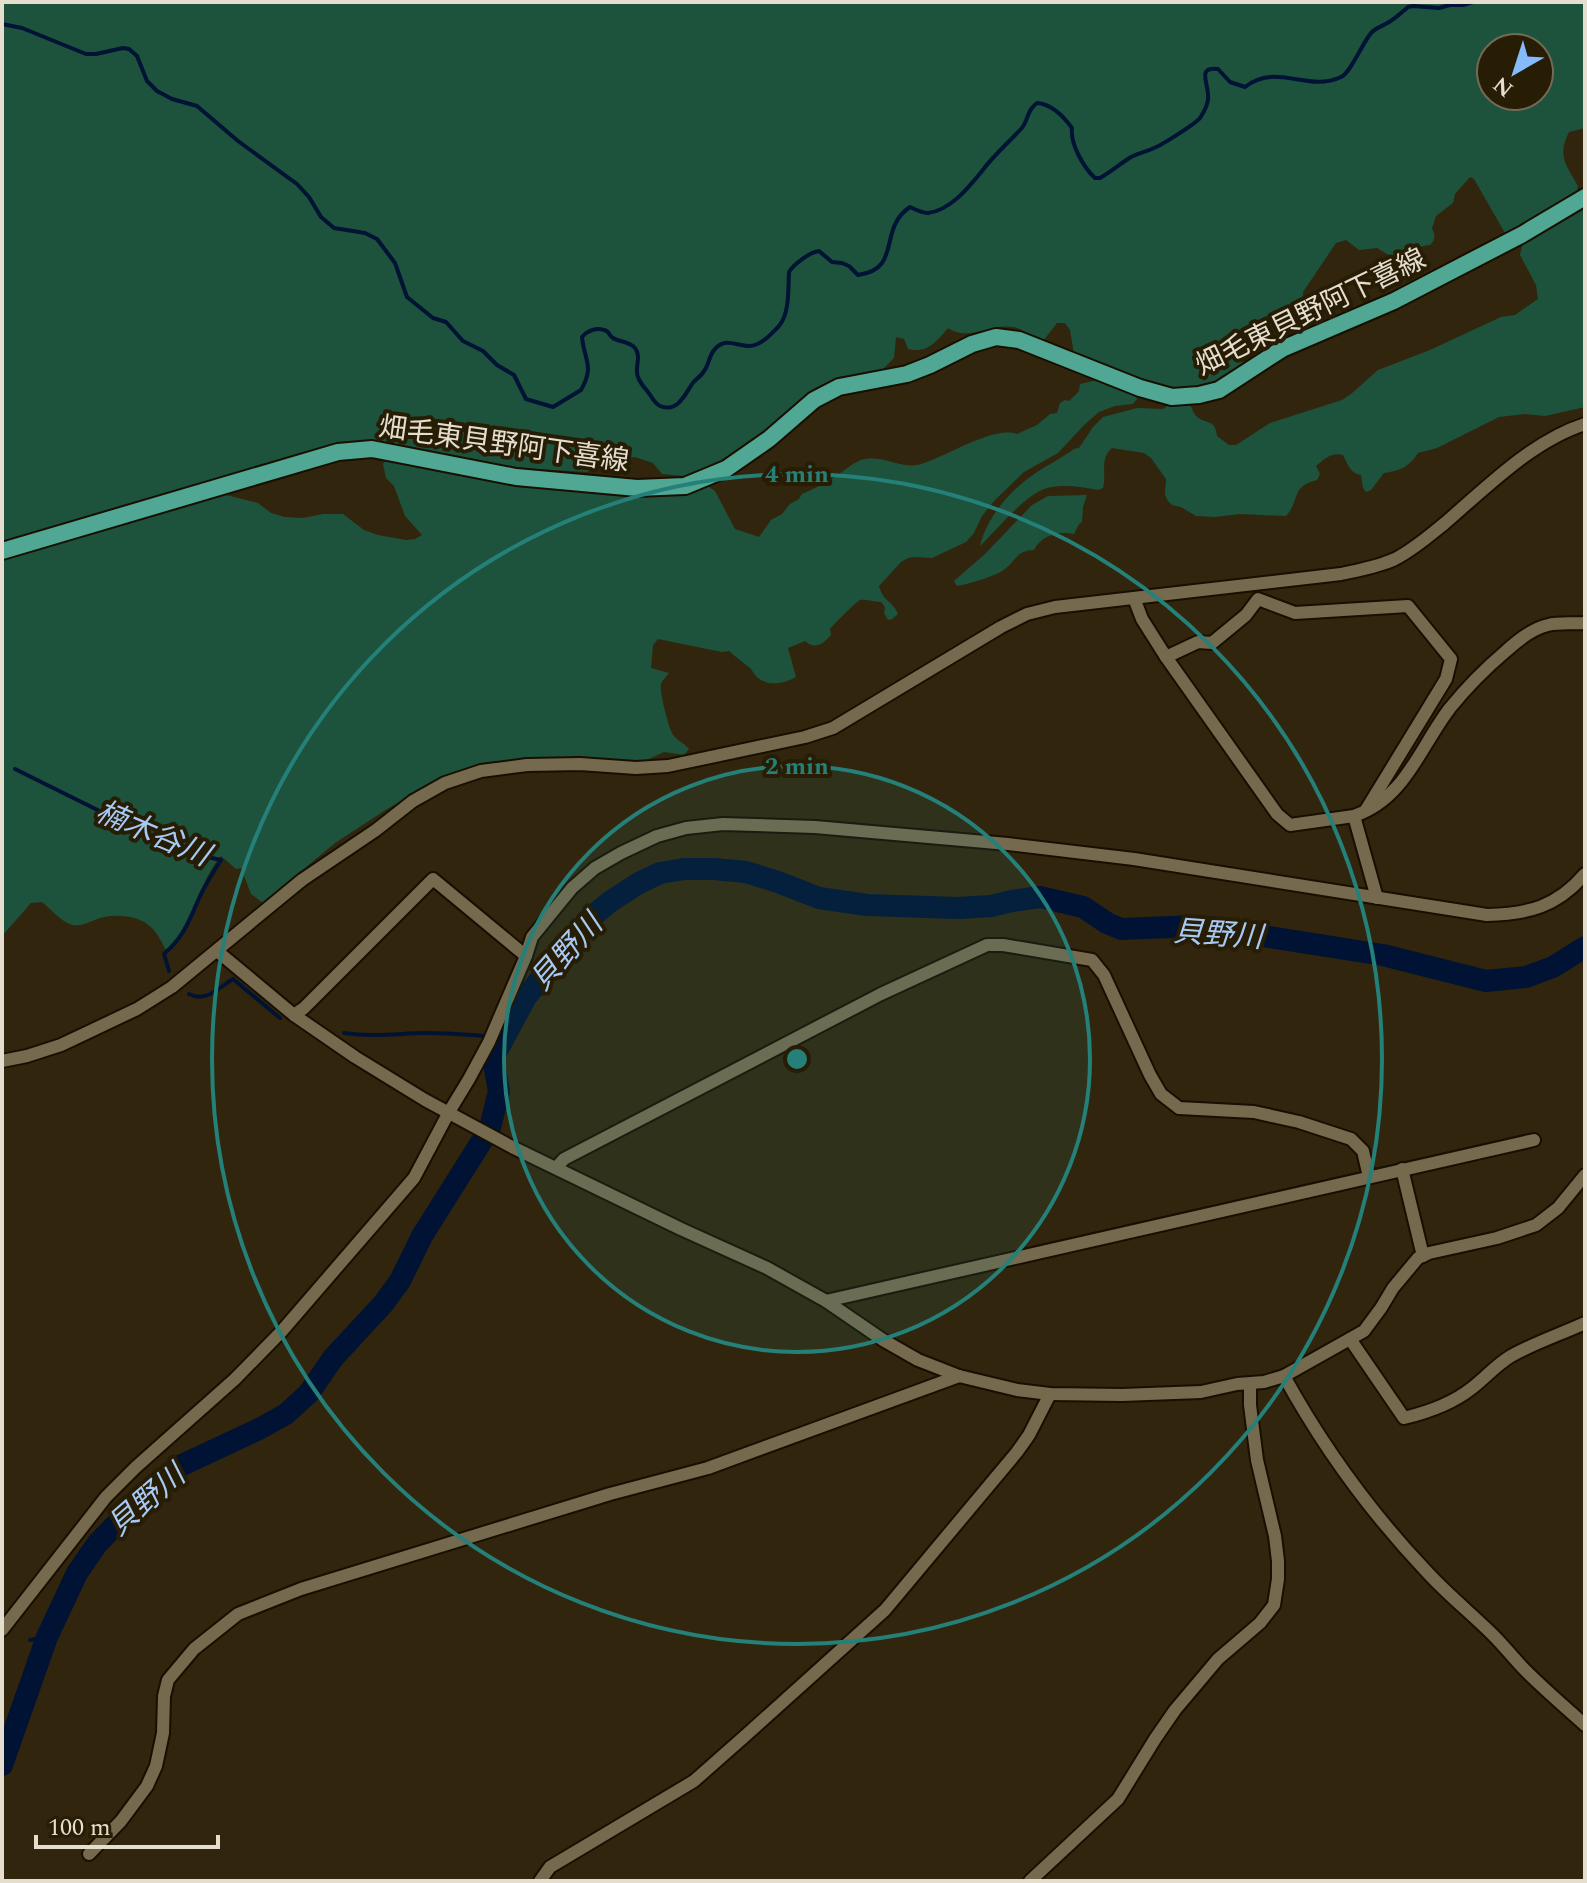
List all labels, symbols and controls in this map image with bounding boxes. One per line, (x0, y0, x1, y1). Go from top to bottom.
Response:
north arrow (1475, 32, 1555, 112)
text: N (1486, 68, 1521, 105)
street label: 畑毛東貝野阿下喜線 (1188, 238, 1433, 387)
street label: 畑毛東貝野阿下喜線 (376, 406, 632, 483)
text: 4 min (765, 457, 829, 493)
text: 2 min (765, 749, 829, 785)
water label: 楠木谷川 (88, 789, 220, 880)
water label: 貝野川 (520, 902, 616, 1002)
water label: 貝野川 (1171, 909, 1267, 961)
centre of rings (783, 1045, 811, 1073)
water label: 貝野川 (98, 1452, 198, 1548)
scale bar (36, 1799, 218, 1849)
text: 100 m (48, 1810, 111, 1846)

